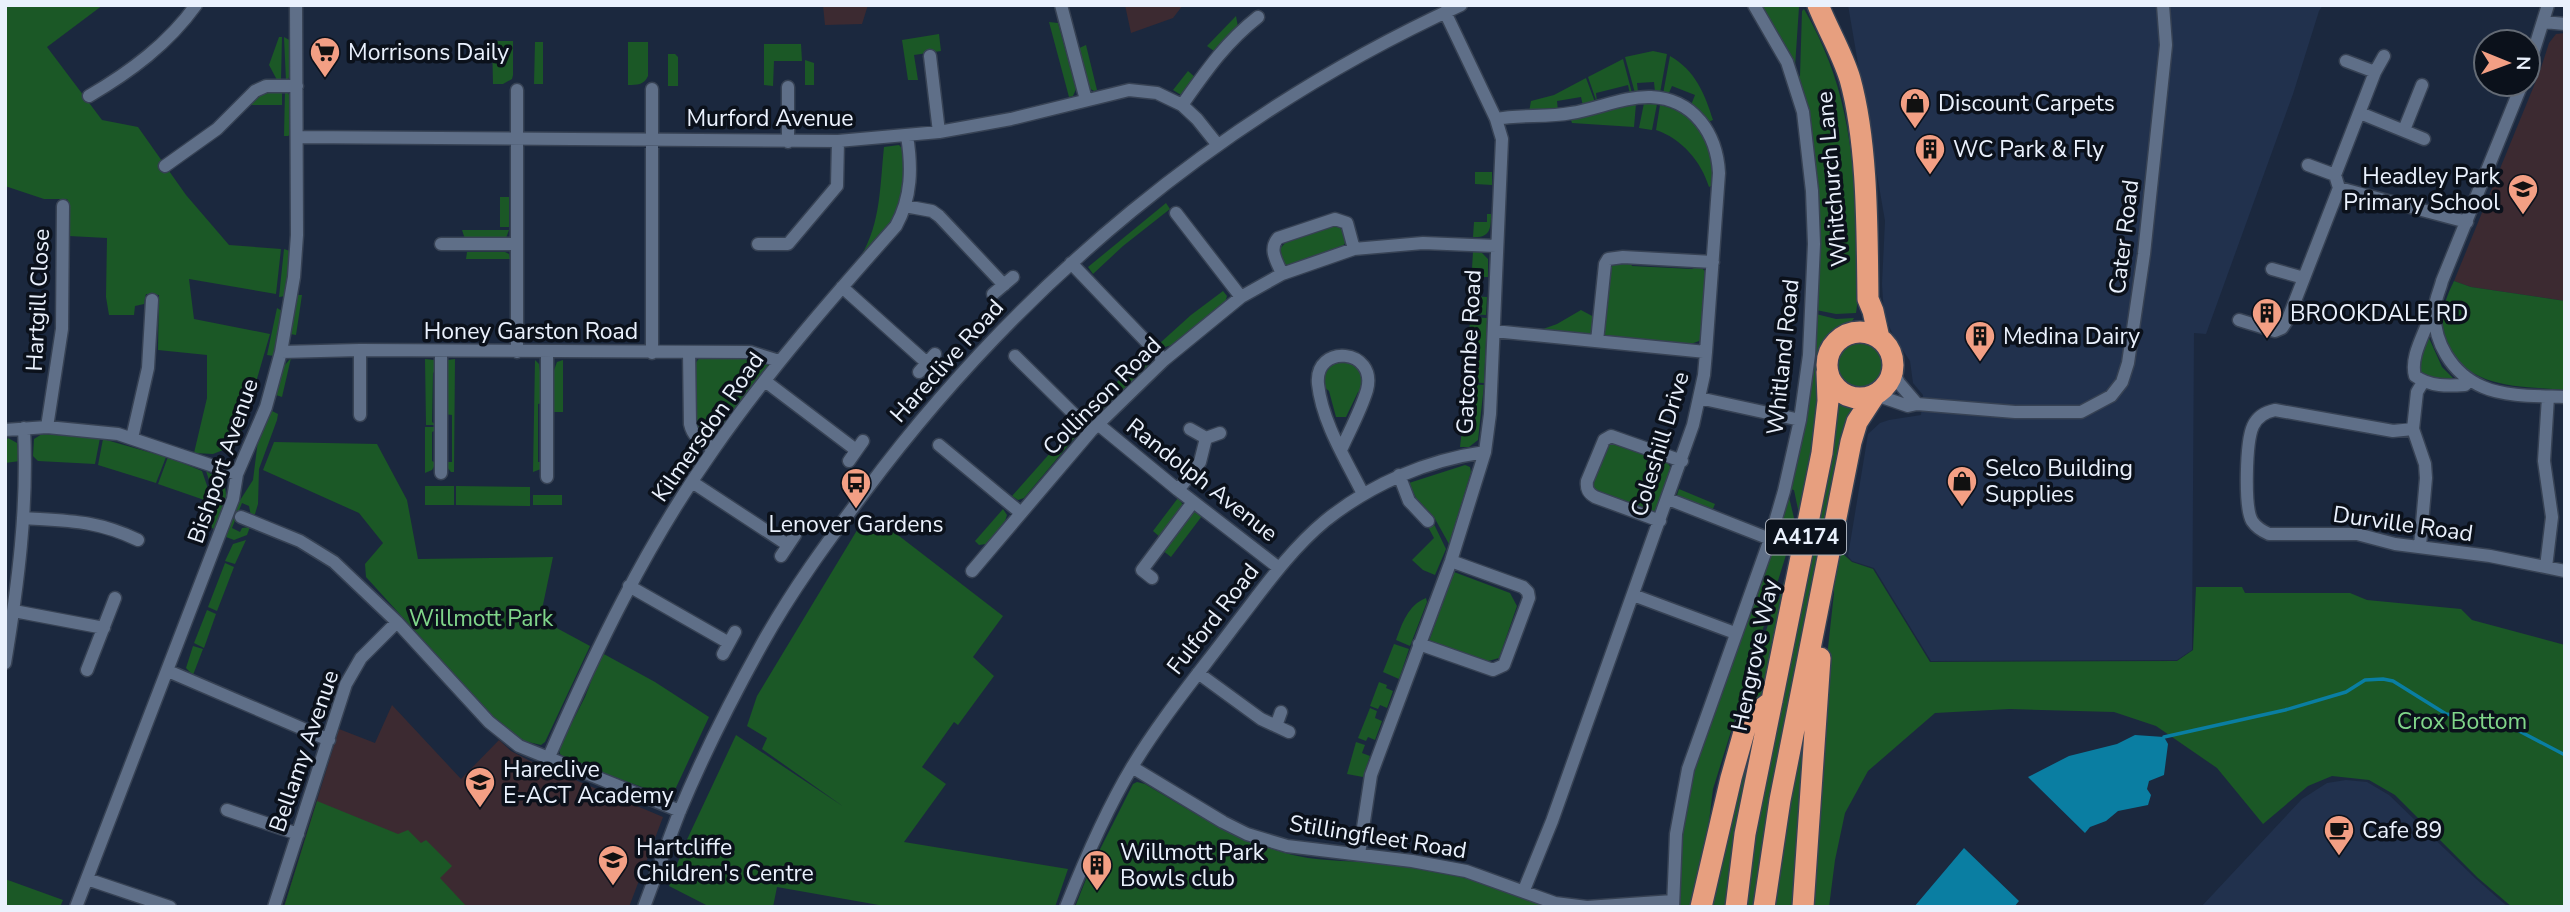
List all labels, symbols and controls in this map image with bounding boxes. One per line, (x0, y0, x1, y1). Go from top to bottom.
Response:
north arrow (2472, 28, 2542, 98)
supermarket icon: Morrisons Daily (308, 35, 342, 79)
place label: Morrisons Daily (348, 37, 509, 68)
text: N (2510, 56, 2536, 71)
shop icon: Discount Carpets (1898, 86, 1932, 130)
place label: Discount Carpets (1938, 88, 2115, 119)
street label: Whitchurch Lane (1809, 90, 1855, 268)
street label: Murford Avenue (686, 103, 854, 134)
building icon: WC Park & Fly (1913, 132, 1947, 176)
place label: WC Park & Fly (1953, 134, 2104, 165)
place label: Headley Park Primary School (2343, 161, 2500, 218)
school or university icon: Headley Park Primary School (2506, 172, 2540, 216)
street label: Cater Road (2102, 178, 2146, 296)
street label: Hartgill Close (19, 228, 57, 372)
street label: Gatcombe Road (1449, 269, 1489, 435)
street label: Whitland Road (1759, 277, 1807, 437)
street label: Hareclive Road (883, 293, 1011, 429)
building icon: BROOKDALE RD (2250, 296, 2284, 340)
place label: BROOKDALE RD (2290, 298, 2468, 329)
street label: Honey Garston Road (424, 316, 638, 347)
building icon: Medina Dairy (1963, 319, 1997, 363)
place label: Medina Dairy (2003, 321, 2140, 352)
street label: Collinson Road (1036, 330, 1168, 462)
street label: Kilmersdon Road (645, 346, 771, 508)
street label: Coleshill Drive (1623, 368, 1697, 520)
street label: Bishport Avenue (180, 374, 266, 548)
street label: Randolph Avenue (1120, 411, 1284, 549)
place label: Selco Building Supplies (1985, 453, 2133, 510)
shop icon: Selco Building Supplies (1945, 464, 1979, 508)
bus stop icon: Lenover Gardens (839, 466, 873, 510)
street label: Durville Road (2331, 499, 2475, 549)
place label: Lenover Gardens (768, 509, 944, 540)
road number: A4174 (1766, 520, 1846, 554)
street label: Fulford Road (1160, 557, 1266, 681)
street label: Hengrove Way (1724, 576, 1786, 734)
park label: Willmott Park (409, 603, 554, 634)
street label: Bellamy Avenue (262, 666, 346, 836)
park label: Crox Bottom (2397, 706, 2527, 737)
place label: Hareclive E-ACT Academy (503, 754, 674, 811)
school or university icon: Hareclive E-ACT Academy (463, 765, 497, 809)
street label: Stillingfleet Road (1287, 808, 1469, 866)
cafe icon: Cafe 89 (2322, 813, 2356, 857)
place label: Cafe 89 (2362, 815, 2442, 846)
place label: Hartcliffe Children's Centre (636, 832, 814, 889)
place label: Willmott Park Bowls club (1120, 837, 1265, 894)
school or university icon: Hartcliffe Children's Centre (596, 843, 630, 887)
building icon: Willmott Park Bowls club (1080, 848, 1114, 892)

